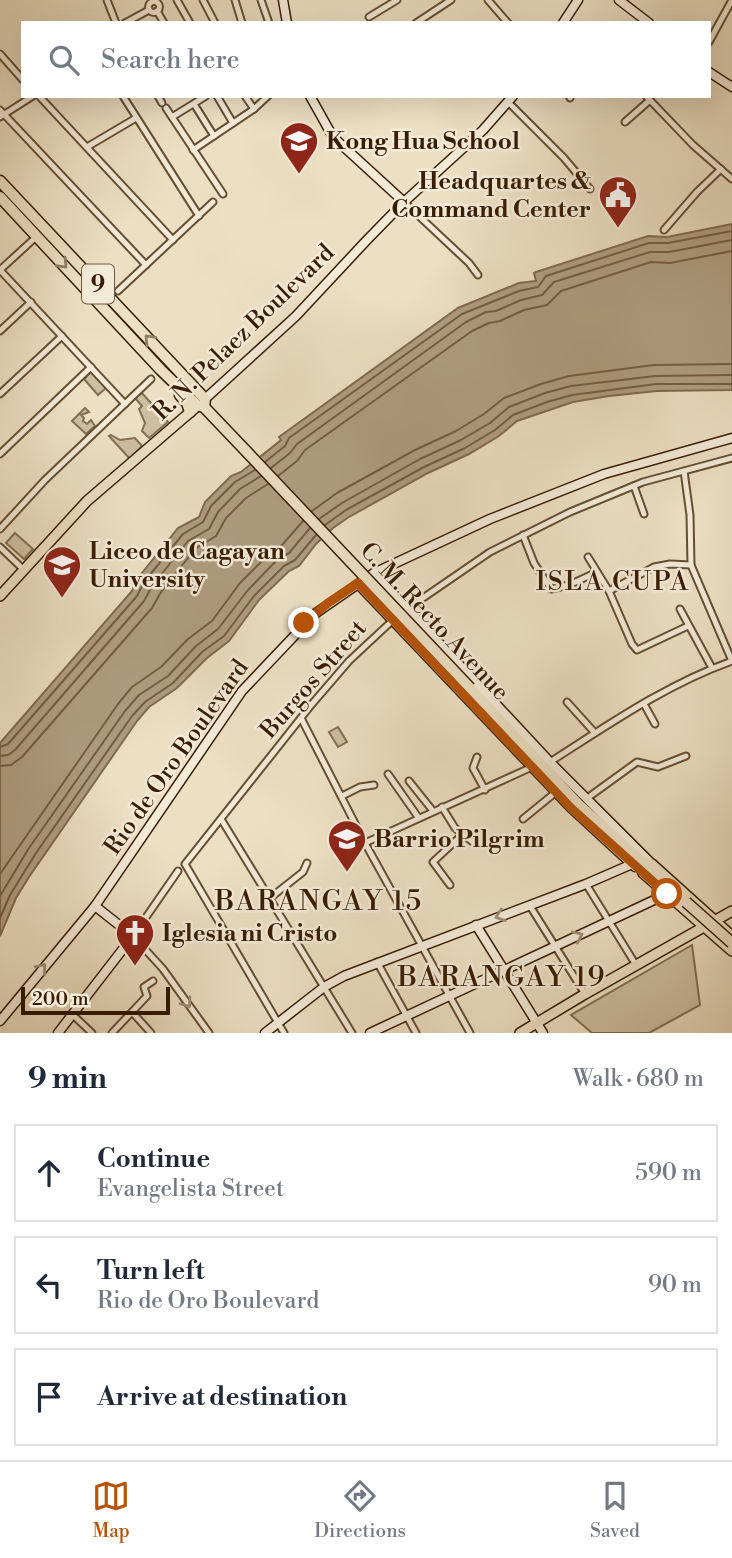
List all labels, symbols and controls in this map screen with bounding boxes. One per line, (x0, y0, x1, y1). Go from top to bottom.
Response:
search box (21, 21, 711, 98)
icon: search (45, 41, 83, 79)
text: Search here (101, 44, 240, 76)
school or university icon: Kong Hua School (278, 120, 320, 175)
place label: Kong Hua School (326, 127, 520, 157)
place label: Headquartes & Command Center (391, 167, 591, 225)
public building icon: Headquartes & Command Center (597, 174, 639, 229)
street label: R. N. Pelaez Boulevard (147, 238, 341, 427)
one-way arrow (55, 256, 68, 269)
road number: 9 (82, 264, 114, 304)
one-way arrow (144, 334, 157, 347)
street label: C. M. Recto Avenue (353, 536, 515, 707)
place label: Liceo de Cagayan University (89, 537, 285, 595)
school or university icon: Liceo de Cagayan University (41, 544, 83, 599)
district label: ISLA CUPA (536, 566, 690, 598)
route end (288, 607, 319, 638)
street label: Burgos Street (253, 614, 374, 746)
street label: Rio de Oro Boulevard (98, 654, 256, 861)
school or university icon: Barrio Pilgrim (326, 818, 368, 873)
place label: Barrio Pilgrim (374, 825, 545, 855)
route start (651, 878, 682, 909)
district label: BARANGAY 15 (214, 884, 423, 919)
one-way arrow (495, 908, 507, 922)
church icon: Iglesia ni Cristo (114, 912, 156, 967)
place label: Iglesia ni Cristo (162, 919, 337, 949)
one-way arrow (571, 930, 584, 944)
district label: BARANGAY 19 (397, 960, 606, 995)
one-way arrow (34, 963, 47, 975)
scale bar (21, 984, 170, 1016)
text: 200 m (32, 987, 89, 1011)
one-way arrow (179, 995, 191, 1008)
text: 9 min (28, 1060, 107, 1098)
text: Walk · 680 m (573, 1065, 704, 1093)
text: Continue (97, 1143, 210, 1175)
icon: ahead (30, 1154, 68, 1192)
text: 590 m (635, 1159, 702, 1187)
text: Evangelista Street (97, 1175, 284, 1203)
text: Turn left (97, 1255, 205, 1287)
icon: left (30, 1266, 68, 1304)
text: 90 m (648, 1271, 702, 1299)
text: Rio de Oro Boulevard (97, 1287, 319, 1315)
icon: arrive (30, 1378, 68, 1416)
text: Arrive at destination (97, 1381, 347, 1413)
tab: Map (92, 1477, 130, 1543)
tab: Directions (314, 1477, 406, 1543)
tab: Saved (590, 1477, 640, 1543)

